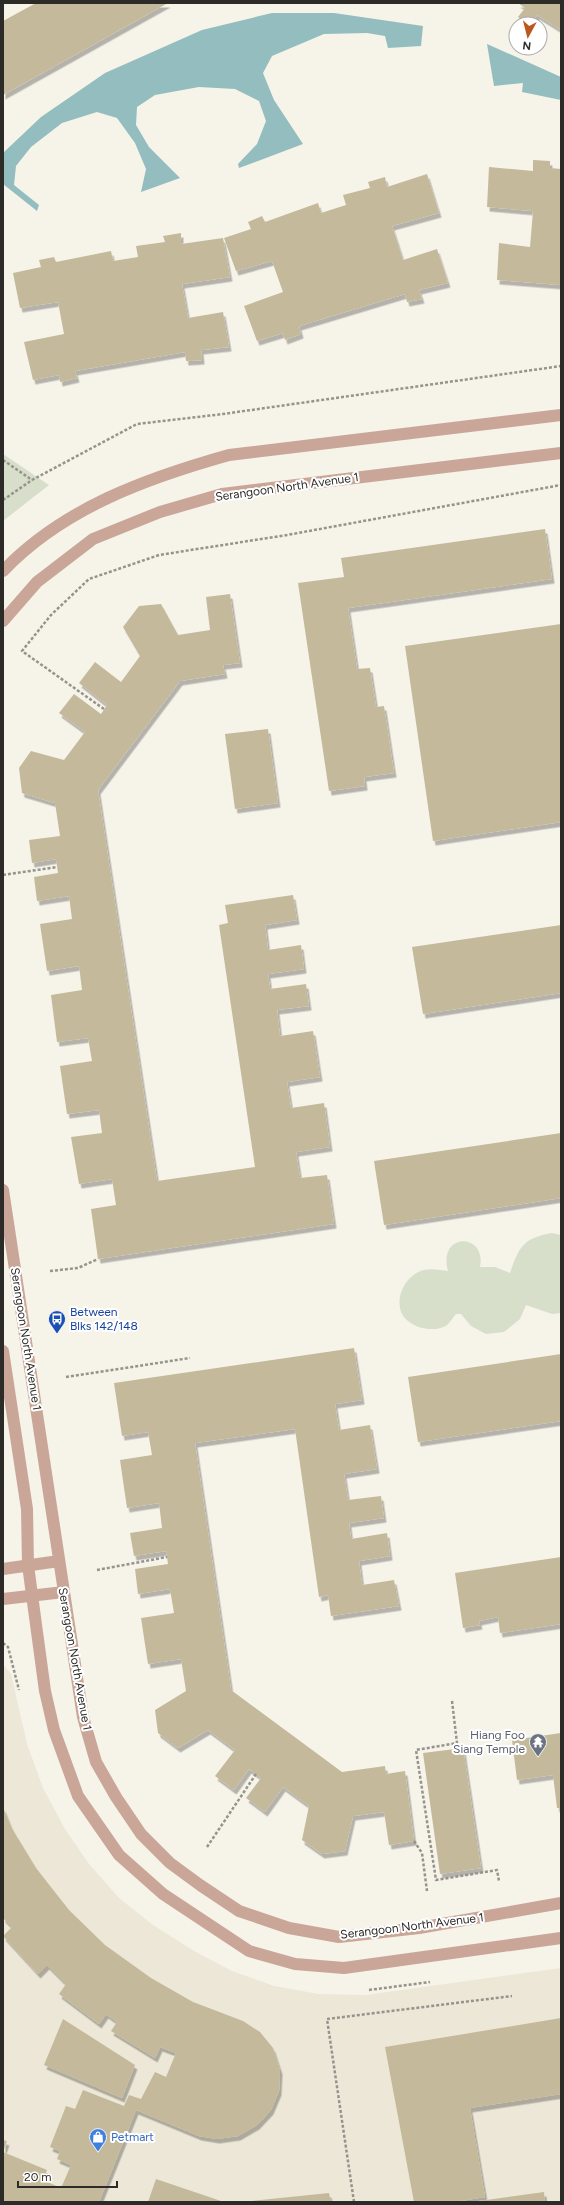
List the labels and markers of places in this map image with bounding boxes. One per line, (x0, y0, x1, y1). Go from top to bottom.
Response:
place label: Between Blks 142/148 (70, 1305, 138, 1333)
bus stop icon: Between Blks 142/148 (47, 1309, 67, 1334)
place label: Hiang Foo Siang Temple (453, 1728, 525, 1756)
temple icon: Hiang Foo Siang Temple (528, 1732, 548, 1757)
shop icon: Petmart (88, 2127, 108, 2152)
place label: Petmart (111, 2130, 154, 2144)

